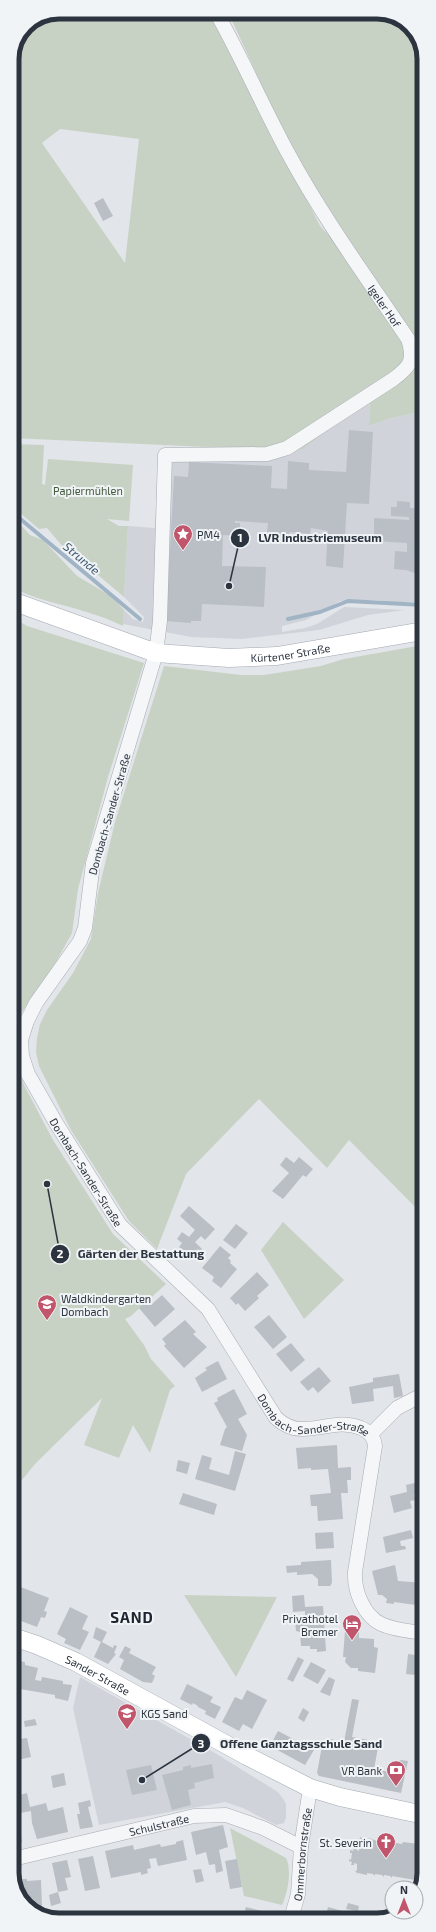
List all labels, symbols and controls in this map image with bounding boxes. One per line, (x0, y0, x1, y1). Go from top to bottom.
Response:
street label: Igeler Hof (366, 282, 405, 330)
park label: Papiermühlen (53, 484, 123, 497)
place icon: PM4 (172, 523, 194, 551)
callout: LVR Industriemuseum (230, 526, 390, 550)
place label: PM4 (197, 528, 220, 541)
text: 1 (237, 530, 243, 544)
text: LVR Industriemuseum (258, 530, 382, 544)
water label: Strunde (61, 539, 103, 578)
street label: Kürtener Straße (250, 640, 331, 664)
street label: Dombach-Sander-Straße (85, 752, 133, 876)
street label: Dombach-Sander-Straße (48, 1115, 126, 1229)
callout: Gärten der Bestattung (50, 1242, 212, 1266)
text: 2 (57, 1246, 64, 1260)
text: Gärten der Bestattung (78, 1246, 204, 1260)
place label: Waldkindergarten Dombach (61, 1292, 151, 1318)
school or university icon: Waldkindergarten Dombach (36, 1293, 58, 1321)
street label: Dombach-Sander-Straße (256, 1391, 373, 1438)
district label: SAND (110, 1608, 154, 1626)
place label: Privathotel Bremer (282, 1612, 339, 1638)
hotel icon: Privathotel Bremer (341, 1613, 363, 1641)
street label: Sander Straße (64, 1652, 133, 1697)
school or university icon: KGS Sand (116, 1702, 138, 1730)
place label: KGS Sand (141, 1707, 188, 1720)
callout: Offene Ganztagsschule Sand (191, 1731, 390, 1755)
text: 3 (198, 1736, 205, 1750)
text: Offene Ganztagsschule Sand (220, 1736, 382, 1750)
bank icon: VR Bank (385, 1759, 407, 1787)
place label: VR Bank (341, 1764, 382, 1777)
street label: Ommerbornstraße (290, 1806, 313, 1902)
street label: Schulstraße (128, 1811, 190, 1838)
church icon: St. Severin (375, 1831, 397, 1859)
place label: St. Severin (319, 1836, 372, 1849)
north arrow (384, 1880, 424, 1920)
text: N (400, 1883, 408, 1896)

